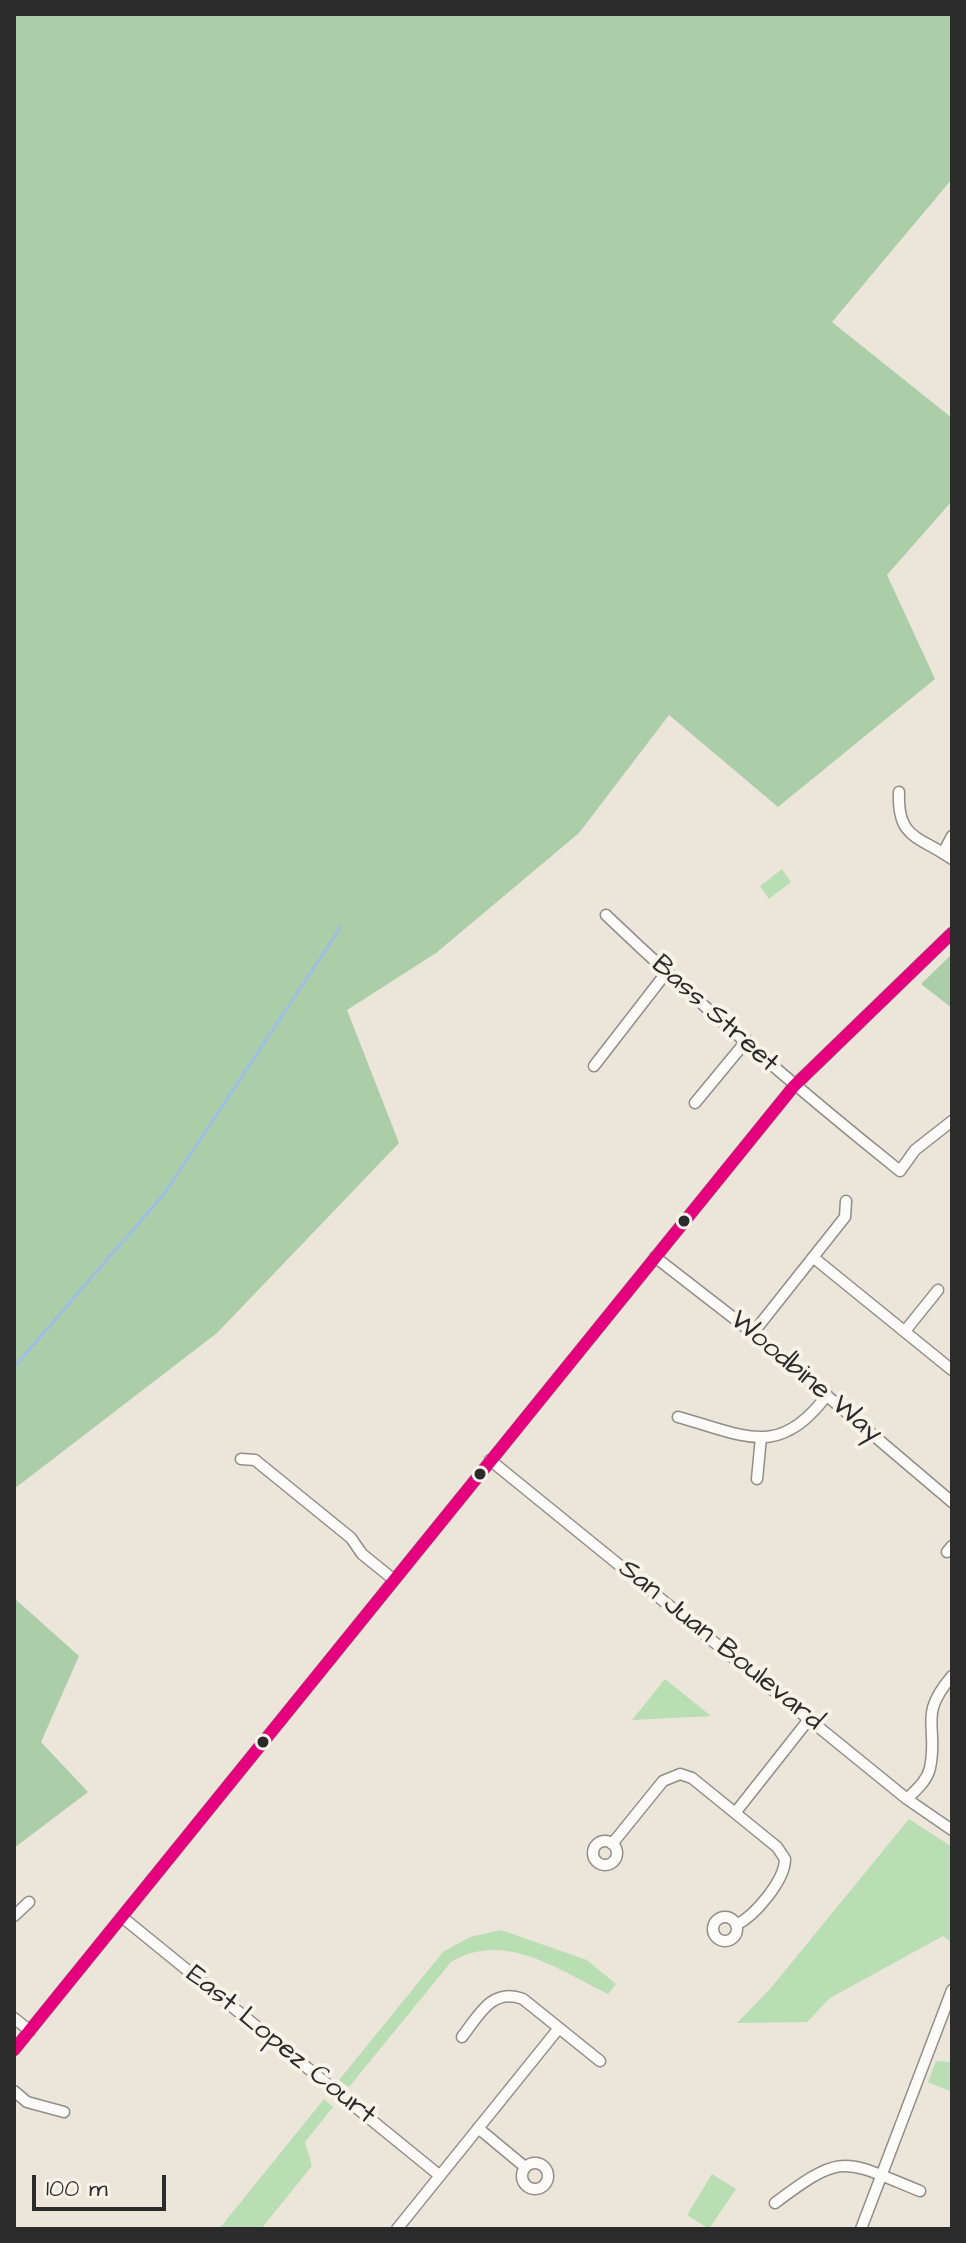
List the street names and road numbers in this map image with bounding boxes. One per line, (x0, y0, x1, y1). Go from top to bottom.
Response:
street label: Bass Street (643, 949, 785, 1081)
street label: Woodbine Way (722, 1305, 888, 1451)
street label: San Juan Boulevard (611, 1553, 829, 1739)
street label: East Lopez Court (178, 1959, 382, 2133)

